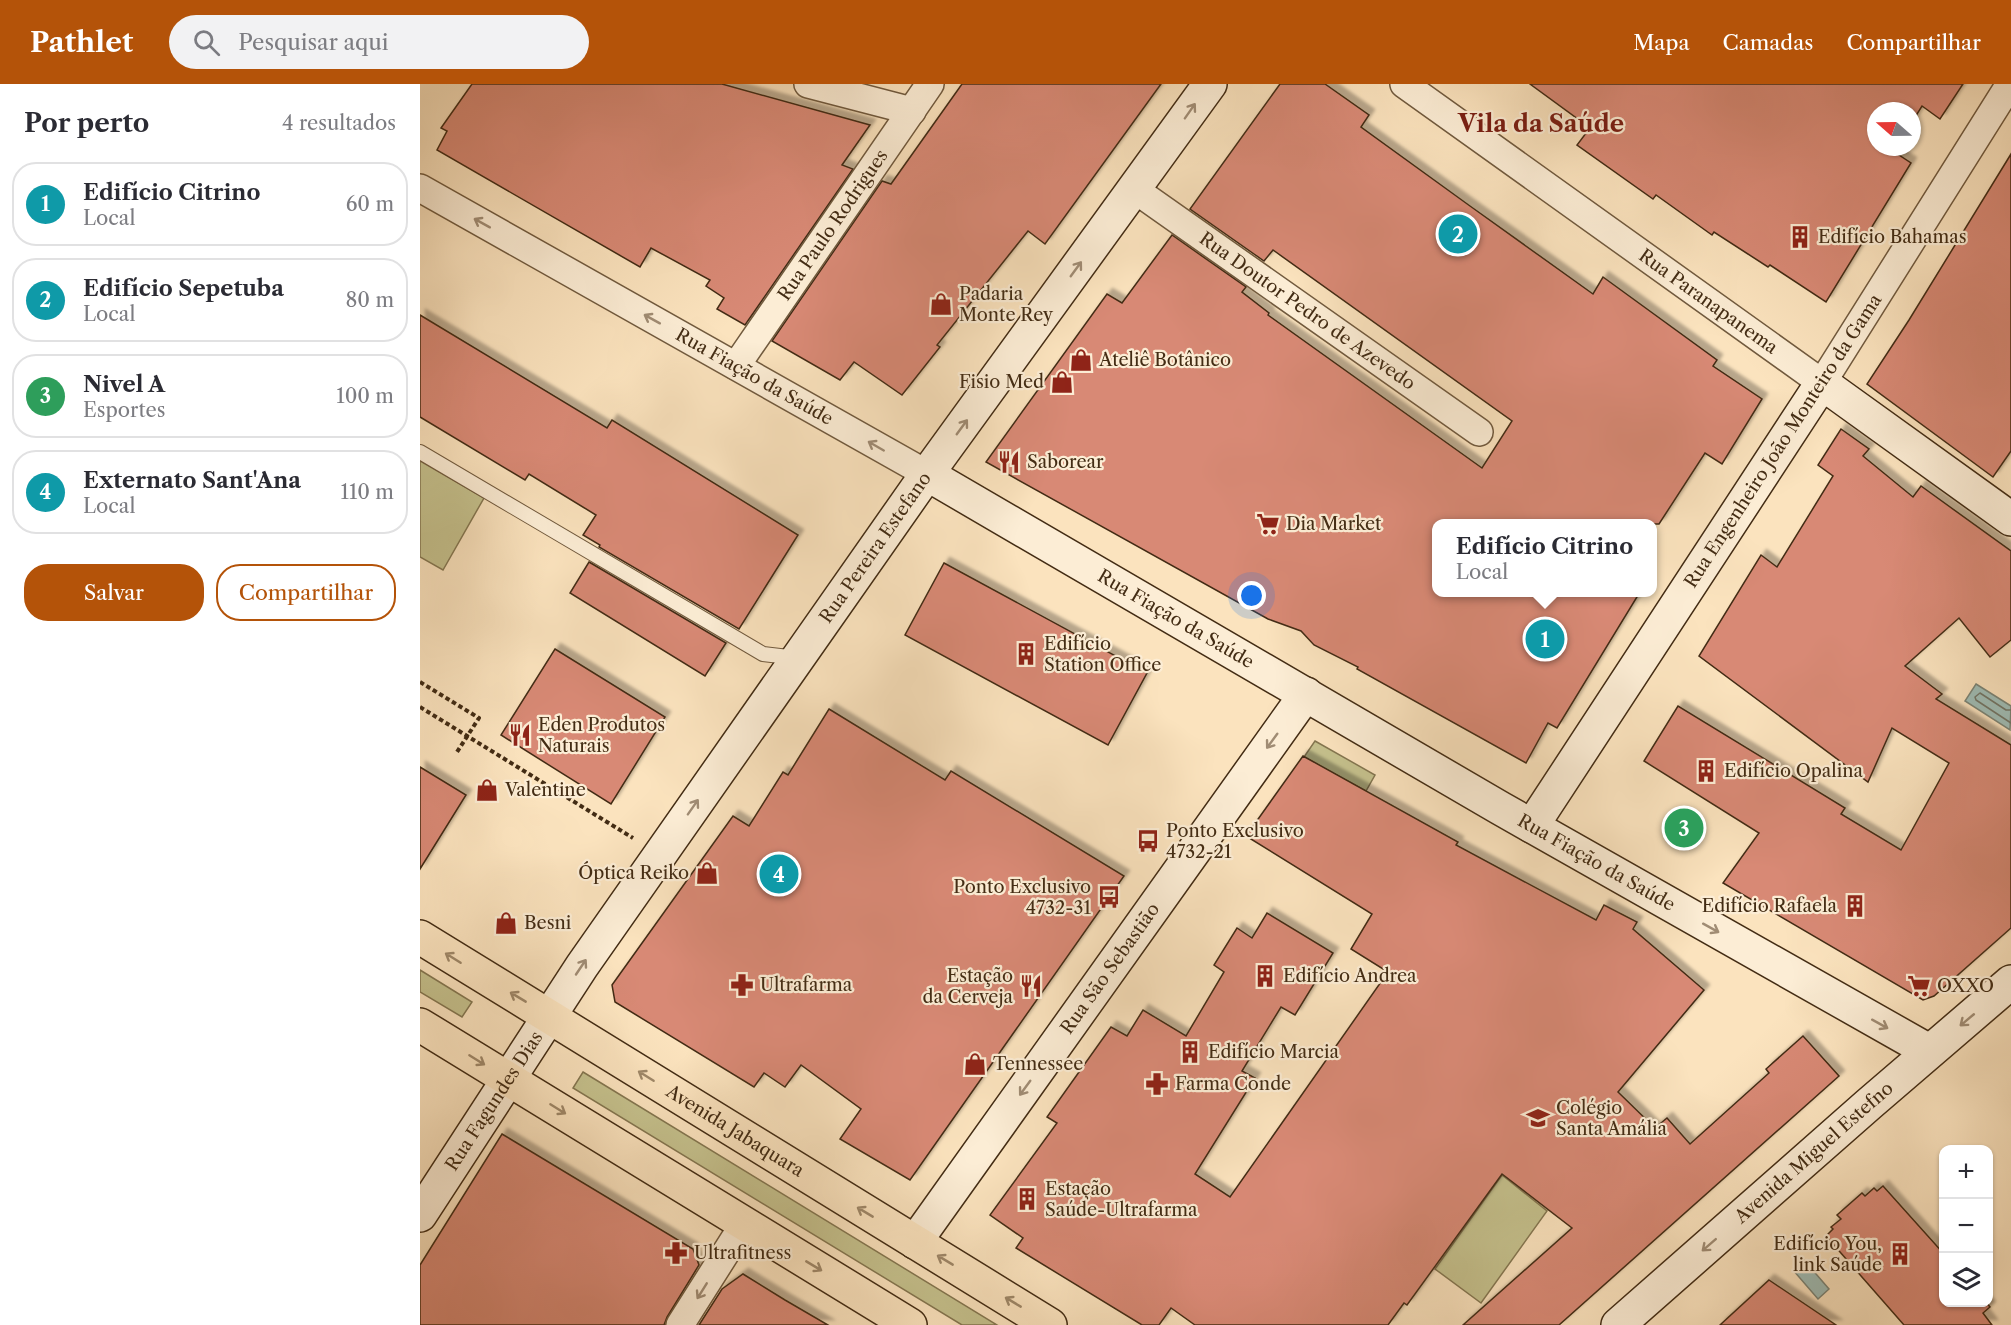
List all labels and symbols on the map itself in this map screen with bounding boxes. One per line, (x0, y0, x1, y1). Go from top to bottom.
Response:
north arrow (1867, 102, 1921, 156)
one-way arrow (1184, 103, 1196, 119)
district label: Vila da Saúde (1457, 109, 1624, 138)
street label: Rua Paulo Rodrigues (773, 145, 893, 305)
pin: 2 (1438, 212, 1478, 256)
one-way arrow (474, 217, 491, 229)
building icon: Edifício Bahamas (1787, 224, 1813, 250)
place label: Edifício Bahamas (1818, 226, 1967, 248)
street label: Rua Doutor Pedro de Azevedo (1195, 227, 1420, 395)
street label: Rua Paranapanema (1634, 244, 1782, 359)
one-way arrow (1070, 262, 1083, 278)
place label: Padaria Monte Rey (959, 283, 1054, 326)
street label: Rua Engenheiro João Monteiro da Gama (1680, 290, 1887, 592)
shop icon: Padaria Monte Rey (928, 291, 954, 317)
one-way arrow (644, 313, 661, 325)
street label: Rua Fiação da Saúde (672, 324, 837, 430)
shop icon: Ateliê Botânico (1068, 347, 1094, 373)
place label: Ateliê Botânico (1098, 349, 1231, 371)
shop icon: Fisio Med (1049, 369, 1075, 395)
place label: Fisio Med (959, 371, 1044, 393)
one-way arrow (955, 419, 968, 435)
one-way arrow (868, 439, 885, 451)
restaurant icon: Saborear (996, 449, 1022, 475)
place label: Saborear (1027, 451, 1104, 473)
street label: Rua Pereira Estefano (815, 468, 936, 627)
supermarket icon: Dia Market (1255, 511, 1281, 537)
place label: Dia Market (1286, 513, 1382, 535)
street label: Rua Fiação da Saúde (1094, 565, 1258, 673)
your location (1237, 581, 1266, 610)
pin: 1 (1526, 616, 1564, 662)
place label: Edifício Station Office (1044, 633, 1161, 676)
building icon: Edifício Station Office (1013, 641, 1039, 667)
place label: Eden Produtos Naturais (538, 714, 665, 757)
restaurant icon: Eden Produtos Naturais (507, 722, 533, 748)
one-way arrow (1266, 733, 1278, 749)
building icon: Edifício Opalina (1693, 758, 1719, 784)
place label: Edifício Opalina (1724, 760, 1863, 782)
shop icon: Valentine (474, 777, 500, 803)
place label: Valentine (504, 779, 586, 801)
one-way arrow (687, 800, 699, 816)
pin: 3 (1664, 806, 1704, 850)
street label: Rua Fiação da Saúde (1514, 809, 1679, 916)
place label: Ponto Exclusivo 4732-21 (1166, 820, 1304, 863)
bus stop icon: Ponto Exclusivo 4732-21 (1135, 828, 1161, 854)
pin: 4 (760, 852, 798, 896)
shop icon: Óptica Reiko (694, 860, 720, 886)
place label: Óptica Reiko (578, 861, 689, 884)
place label: Ponto Exclusivo 4732-31 (953, 876, 1091, 919)
bus stop icon: Ponto Exclusivo 4732-31 (1096, 884, 1122, 910)
building icon: Edifício Rafaela (1842, 893, 1868, 919)
place label: Edifício Rafaela (1702, 895, 1837, 917)
street label: Rua São Sebastião (1056, 899, 1164, 1038)
shop icon: Besni (493, 910, 519, 936)
place label: Besni (524, 912, 572, 934)
one-way arrow (1701, 923, 1719, 934)
one-way arrow (445, 951, 462, 963)
one-way arrow (575, 959, 587, 976)
building icon: Edifício Andrea (1252, 963, 1278, 989)
place label: Estação da Cerveja (922, 965, 1013, 1008)
place label: Edifício Andrea (1283, 965, 1417, 987)
pharmacy icon: Ultrafarma (729, 972, 755, 998)
restaurant icon: Estação da Cerveja (1018, 973, 1044, 999)
supermarket icon: OXXO (1906, 973, 1932, 999)
place label: Ultrafarma (760, 974, 853, 996)
place label: OXXO (1937, 975, 1994, 997)
one-way arrow (510, 991, 527, 1003)
one-way arrow (1960, 1013, 1975, 1027)
one-way arrow (1871, 1018, 1888, 1030)
street label: Rua Fagundes Dias (441, 1027, 548, 1175)
building icon: Edifício Marcia (1177, 1039, 1203, 1065)
place label: Edifício Marcia (1208, 1041, 1340, 1063)
shop icon: Tennessee (962, 1051, 988, 1077)
place label: Tennessee (993, 1053, 1083, 1075)
one-way arrow (468, 1054, 485, 1066)
one-way arrow (638, 1069, 655, 1081)
pharmacy icon: Farma Conde (1144, 1071, 1170, 1097)
place label: Farma Conde (1175, 1073, 1291, 1095)
street label: Avenida Miguel Estefno (1730, 1077, 1898, 1229)
one-way arrow (1018, 1079, 1031, 1095)
street label: Avenida Jabaquara (661, 1080, 808, 1182)
place label: Colégio Santa Amália (1556, 1097, 1668, 1140)
one-way arrow (549, 1104, 566, 1116)
school or university icon: Colégio Santa Amália (1525, 1105, 1551, 1131)
place label: Estação Saúde-Ultrafarma (1045, 1178, 1198, 1221)
building icon: Estação Saúde-Ultrafarma (1014, 1186, 1040, 1212)
one-way arrow (857, 1205, 874, 1217)
place label: Edifício You, link Saúde (1773, 1233, 1882, 1276)
one-way arrow (1702, 1238, 1717, 1252)
pharmacy icon: Ultrafitness (663, 1240, 689, 1266)
building icon: Edifício You, link Saúde (1887, 1241, 1913, 1267)
place label: Ultrafitness (694, 1242, 791, 1264)
one-way arrow (937, 1254, 954, 1266)
one-way arrow (805, 1259, 822, 1272)
one-way arrow (695, 1282, 707, 1299)
one-way arrow (1005, 1296, 1022, 1308)

